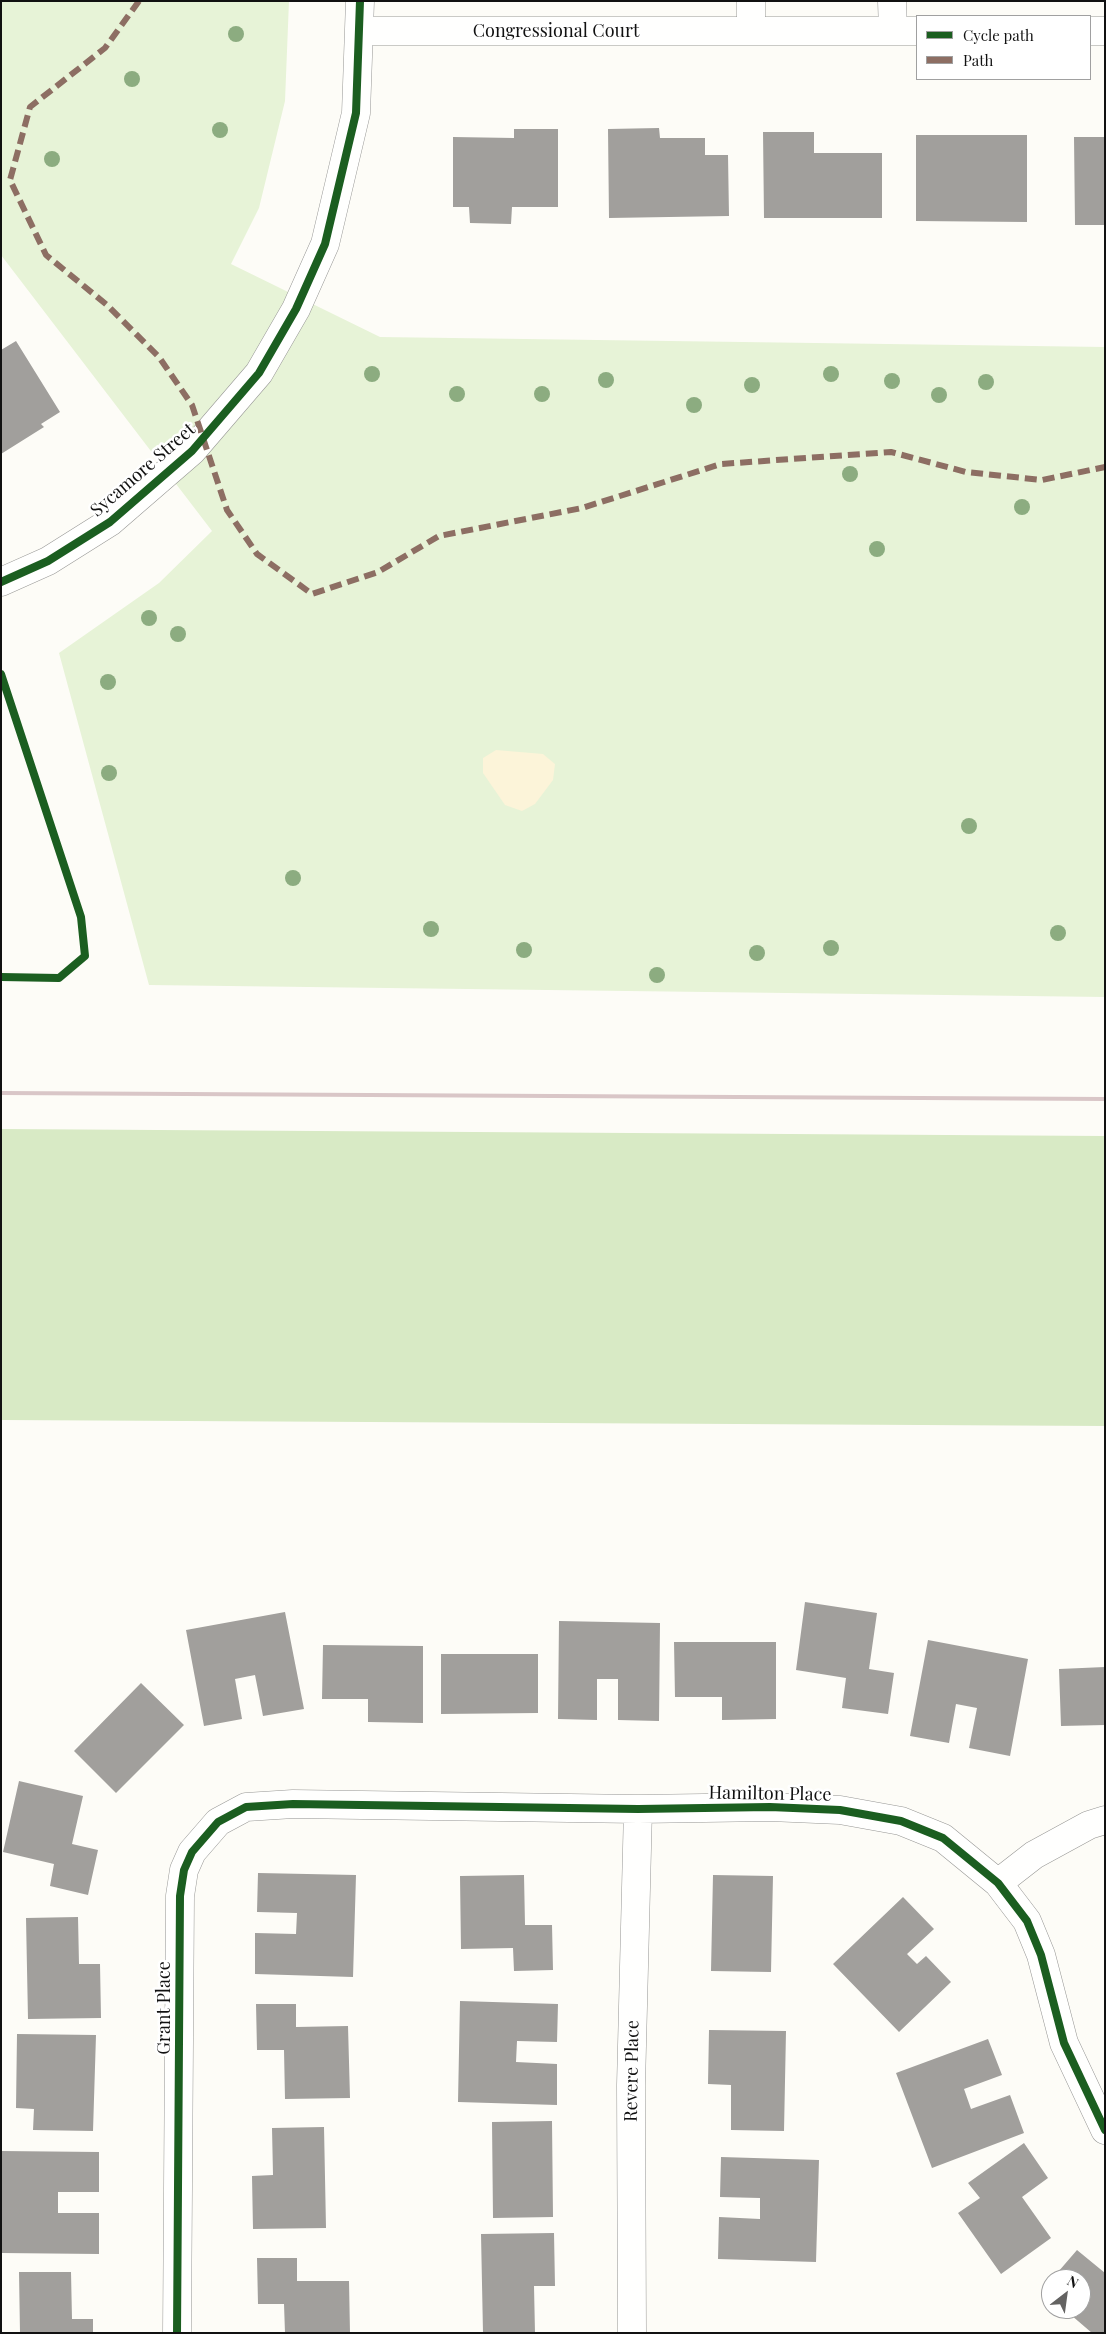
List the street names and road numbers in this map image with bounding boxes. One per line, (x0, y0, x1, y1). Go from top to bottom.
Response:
street label: Congressional Court (473, 20, 639, 42)
street label: Sycamore Street (86, 419, 200, 521)
street label: Hamilton Place (708, 1782, 832, 1806)
street label: Grant Place (153, 1961, 175, 2055)
street label: Revere Place (620, 2020, 644, 2122)

